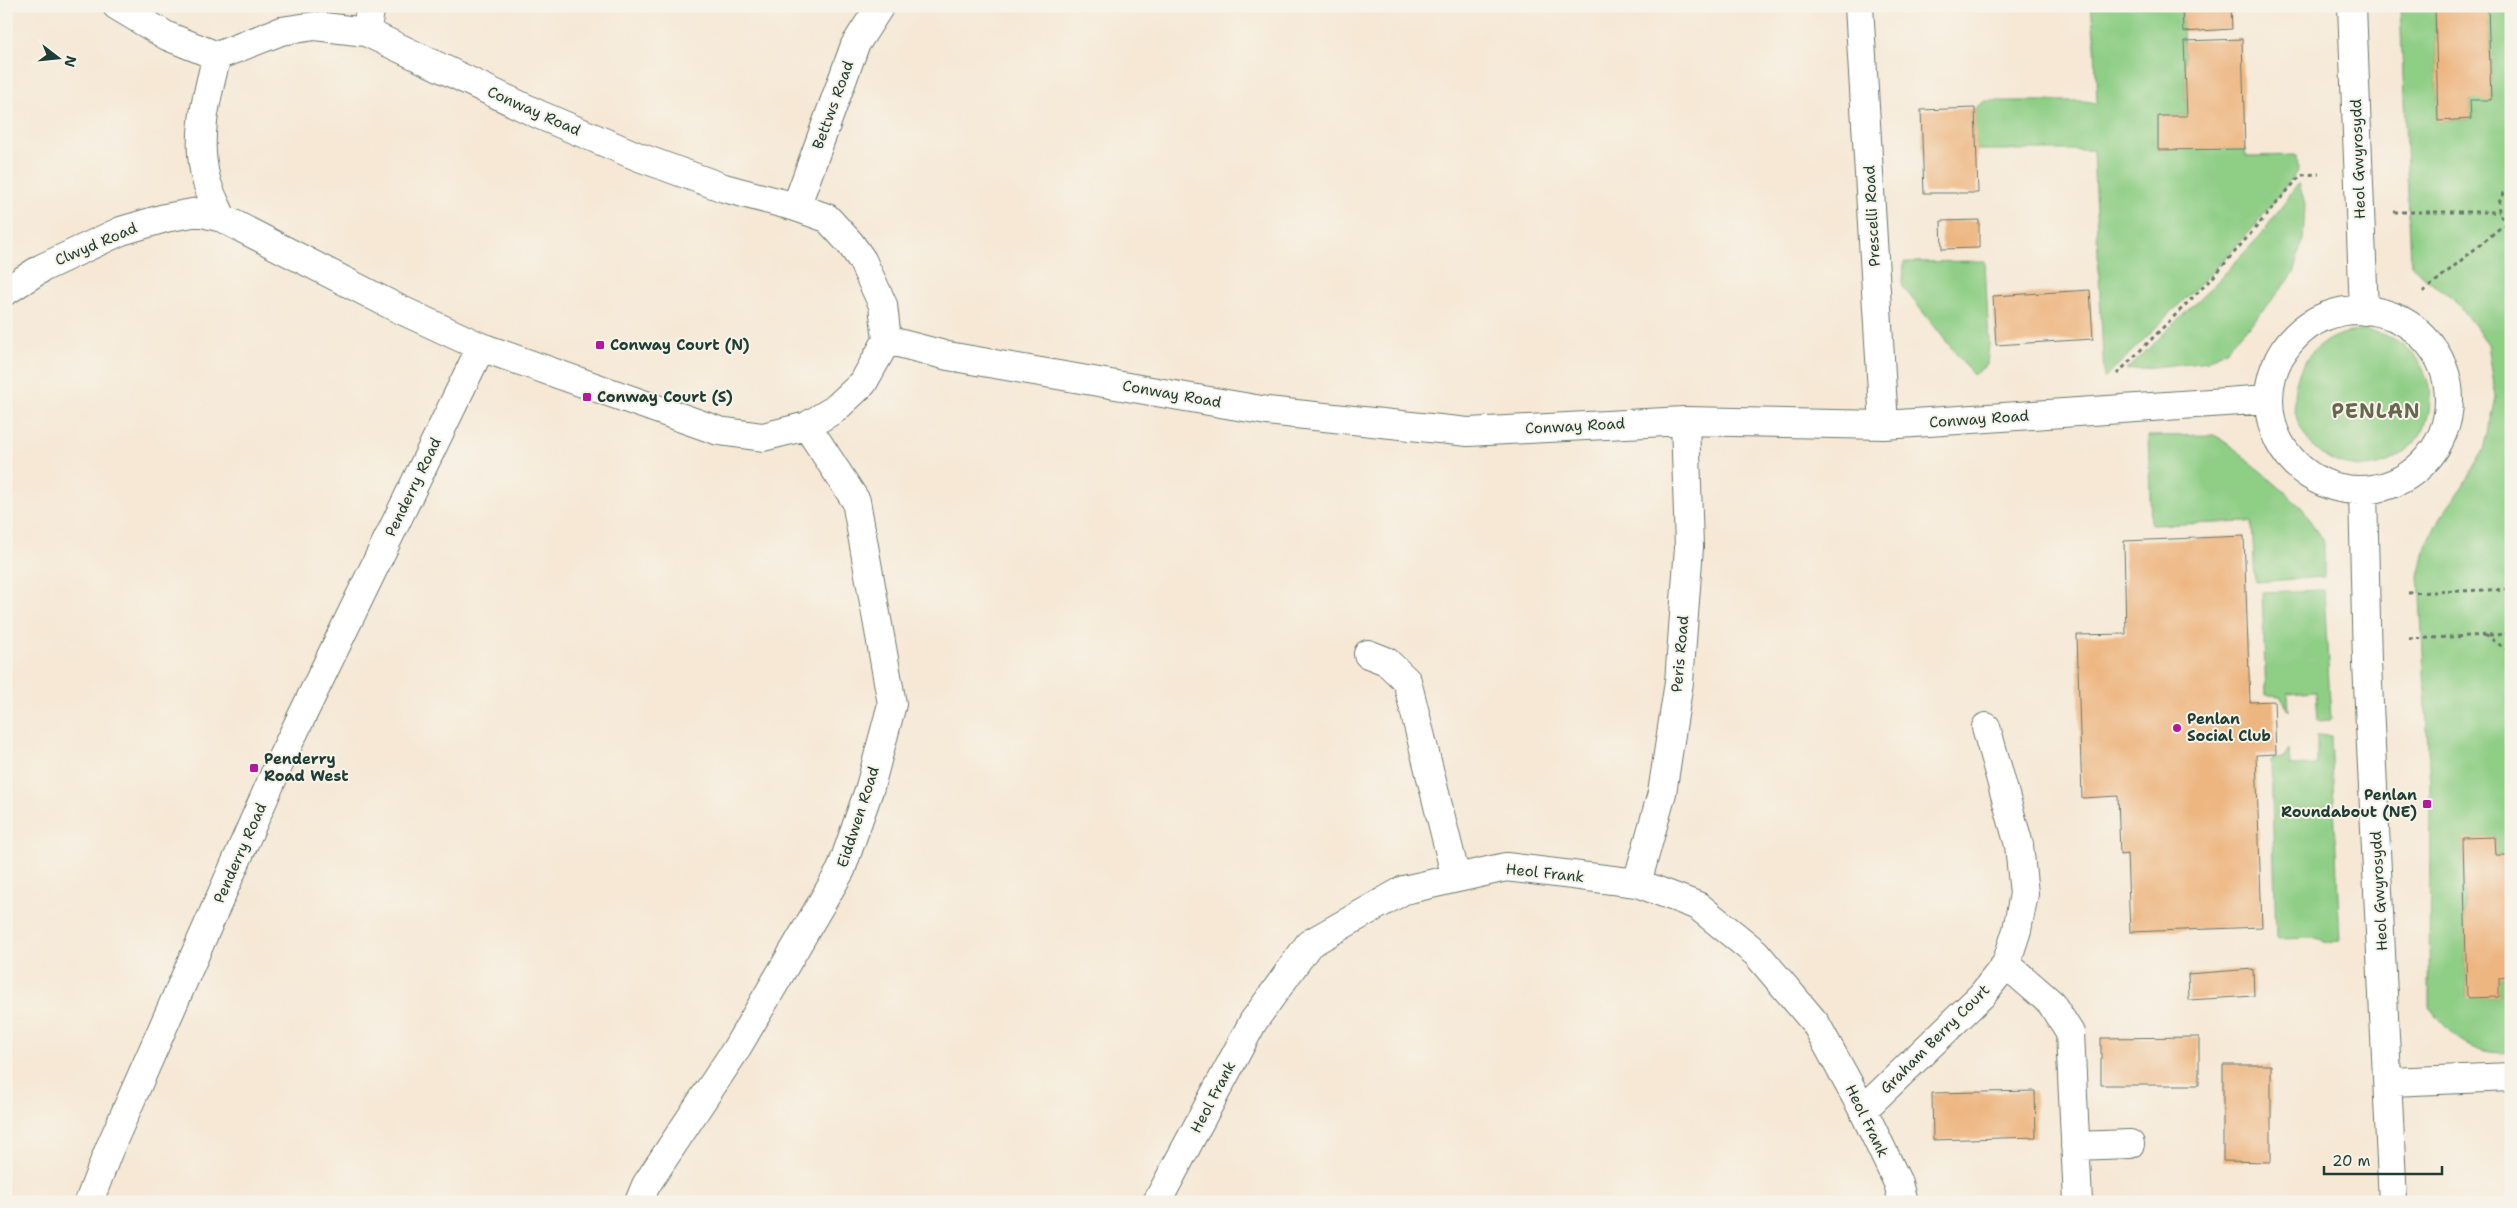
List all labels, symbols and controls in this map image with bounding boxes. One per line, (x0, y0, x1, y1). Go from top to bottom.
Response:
north arrow (32, 32, 82, 82)
text: N (60, 54, 81, 69)
street label: Bettws Road (808, 58, 858, 152)
street label: Conway Road (484, 81, 584, 141)
street label: Heol Gwyrosydd (2346, 98, 2370, 219)
street label: Prescelli Road (1859, 164, 1885, 267)
street label: Clwyd Road (52, 218, 141, 270)
place label: Conway Court (N) (610, 335, 750, 355)
marker: Conway Court (N) (594, 339, 606, 351)
street label: Conway Road (1121, 375, 1224, 413)
place label: Conway Court (S) (597, 387, 733, 407)
marker: Conway Court (S) (581, 391, 593, 403)
district label: PENLAN (2331, 398, 2421, 424)
street label: Conway Road (1928, 405, 2030, 432)
street label: Conway Road (1524, 413, 1626, 439)
street label: Penderry Road (380, 434, 446, 540)
street label: Peris Road (1667, 614, 1693, 693)
place label: Penlan Social Club (2187, 709, 2271, 746)
marker: Penlan Social Club (2171, 722, 2183, 734)
place label: Penderry Road West (264, 749, 349, 786)
marker: Penderry Road West (248, 762, 260, 774)
street label: Eiddwen Road (832, 763, 884, 870)
place label: Penlan Roundabout (NE) (2281, 785, 2417, 822)
marker: Penlan Roundabout (NE) (2421, 798, 2433, 810)
street label: Penderry Road (209, 799, 271, 906)
street label: Heol Gwyrosydd (2366, 830, 2392, 952)
street label: Heol Frank (1505, 859, 1585, 887)
street label: Graham Berry Court (1876, 980, 1994, 1098)
street label: Heol Frank (1186, 1058, 1240, 1136)
street label: Heol Frank (1841, 1081, 1893, 1161)
scale bar (2324, 1143, 2442, 1175)
text: 20 m (2332, 1151, 2371, 1171)

